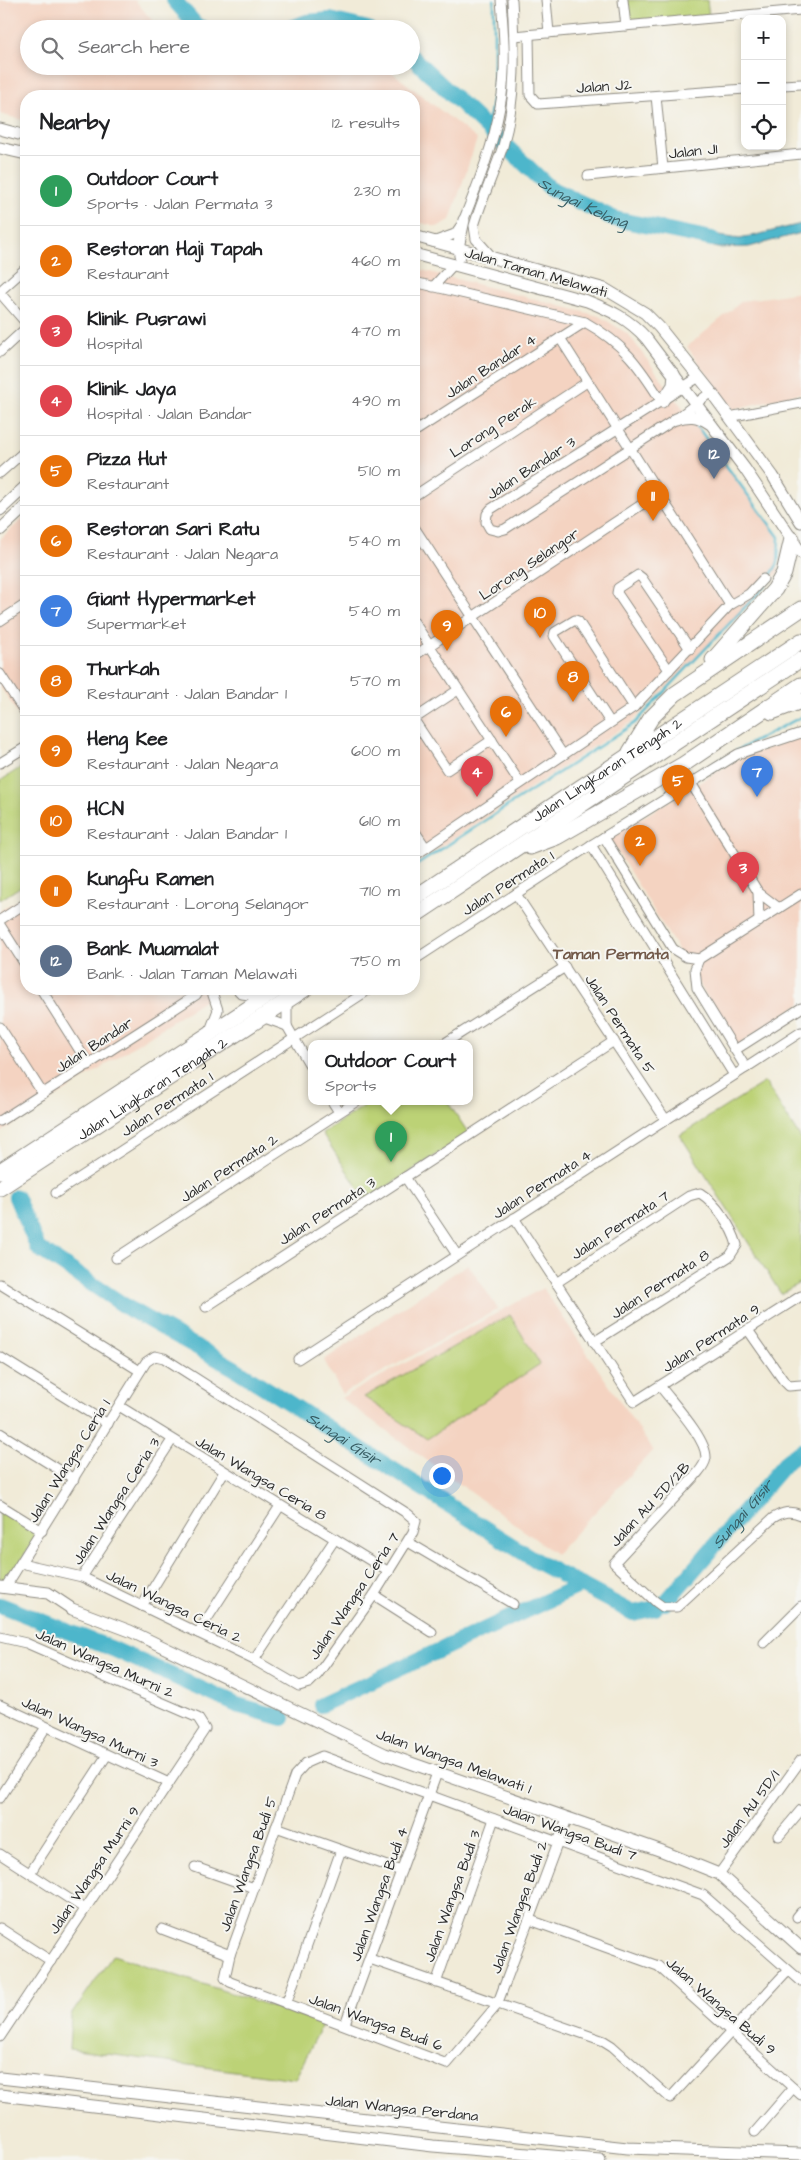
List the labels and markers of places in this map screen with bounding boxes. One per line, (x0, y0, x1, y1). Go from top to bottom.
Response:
pin: 12 (698, 438, 730, 479)
pin: 11 (637, 480, 669, 521)
pin: 10 (524, 597, 556, 638)
pin: 9 (431, 610, 463, 651)
pin: 8 (557, 661, 589, 702)
pin: 6 (490, 696, 522, 737)
pin: 4 (461, 756, 493, 797)
pin: 7 (741, 756, 773, 797)
pin: 5 (662, 765, 694, 806)
pin: 2 (624, 825, 656, 866)
pin: 3 (727, 852, 759, 893)
pin: 1 (375, 1121, 407, 1162)

